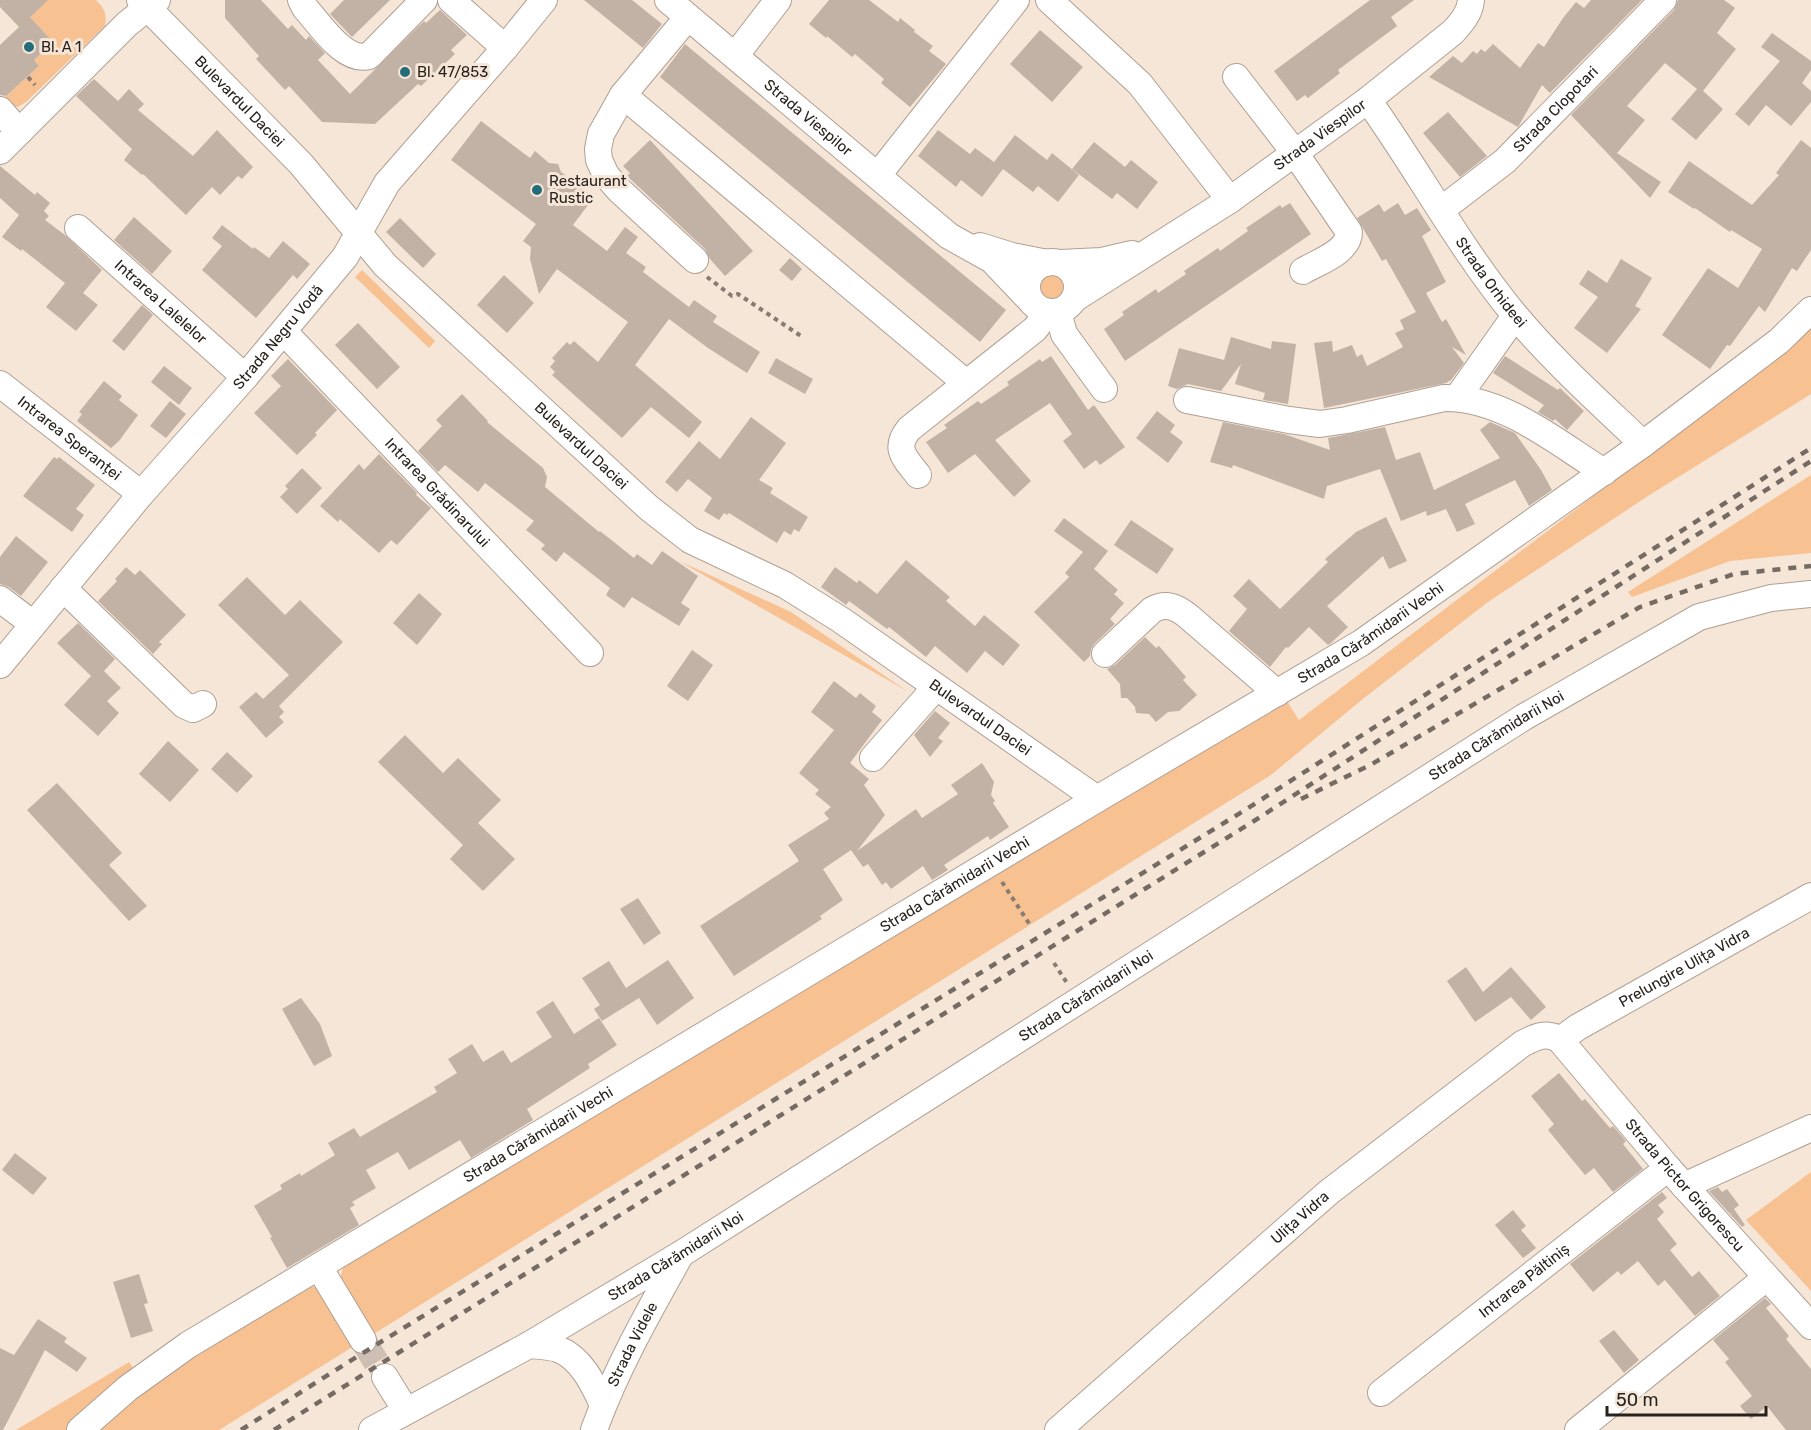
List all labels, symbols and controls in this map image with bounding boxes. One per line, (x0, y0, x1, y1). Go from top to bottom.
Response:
place label: Bl. A 1 (41, 38, 81, 56)
marker: Bl. A 1 (22, 40, 36, 54)
street label: Bulevardul Daciei (191, 52, 288, 151)
place label: Bl. 47/853 (417, 63, 488, 81)
street label: Strada Clopotari (1510, 63, 1602, 156)
marker: Bl. 47/853 (398, 65, 412, 79)
street label: Strada Viespilor (760, 76, 856, 160)
street label: Strada Viespilor (1270, 95, 1370, 174)
place label: Restaurant Rustic (549, 172, 627, 207)
marker: Restaurant Rustic (530, 183, 544, 197)
street label: Strada Orhideei (1452, 234, 1530, 331)
street label: Intrarea Lalelelor (111, 256, 211, 348)
street label: Strada Negru Vodă (229, 281, 327, 393)
street label: Intrarea Speranței (14, 392, 125, 484)
street label: Bulevardul Daciei (531, 398, 632, 493)
street label: Intrarea Grădinarului (381, 434, 493, 551)
street label: Strada Cărămidarii Vechi (1294, 579, 1447, 687)
street label: Bulevardul Daciei (926, 675, 1035, 759)
street label: Strada Cărămidarii Noi (1426, 687, 1567, 784)
street label: Strada Cărămidarii Vechi (877, 833, 1033, 936)
street label: Prelungire Ulița Vidra (1616, 923, 1753, 1011)
street label: Strada Cărămidarii Noi (1016, 947, 1157, 1045)
street label: Strada Cărămidarii Vechi (460, 1083, 616, 1186)
street label: Strada Pictor Grigorescu (1621, 1115, 1748, 1255)
street label: Ulița Vidra (1267, 1187, 1333, 1248)
street label: Strada Cărămidarii Noi (605, 1208, 747, 1305)
street label: Intrarea Păltiniș (1475, 1239, 1573, 1322)
street label: Strada Videle (604, 1299, 661, 1389)
scale bar (1607, 1379, 1766, 1417)
text: 50 m (1616, 1389, 1659, 1411)

